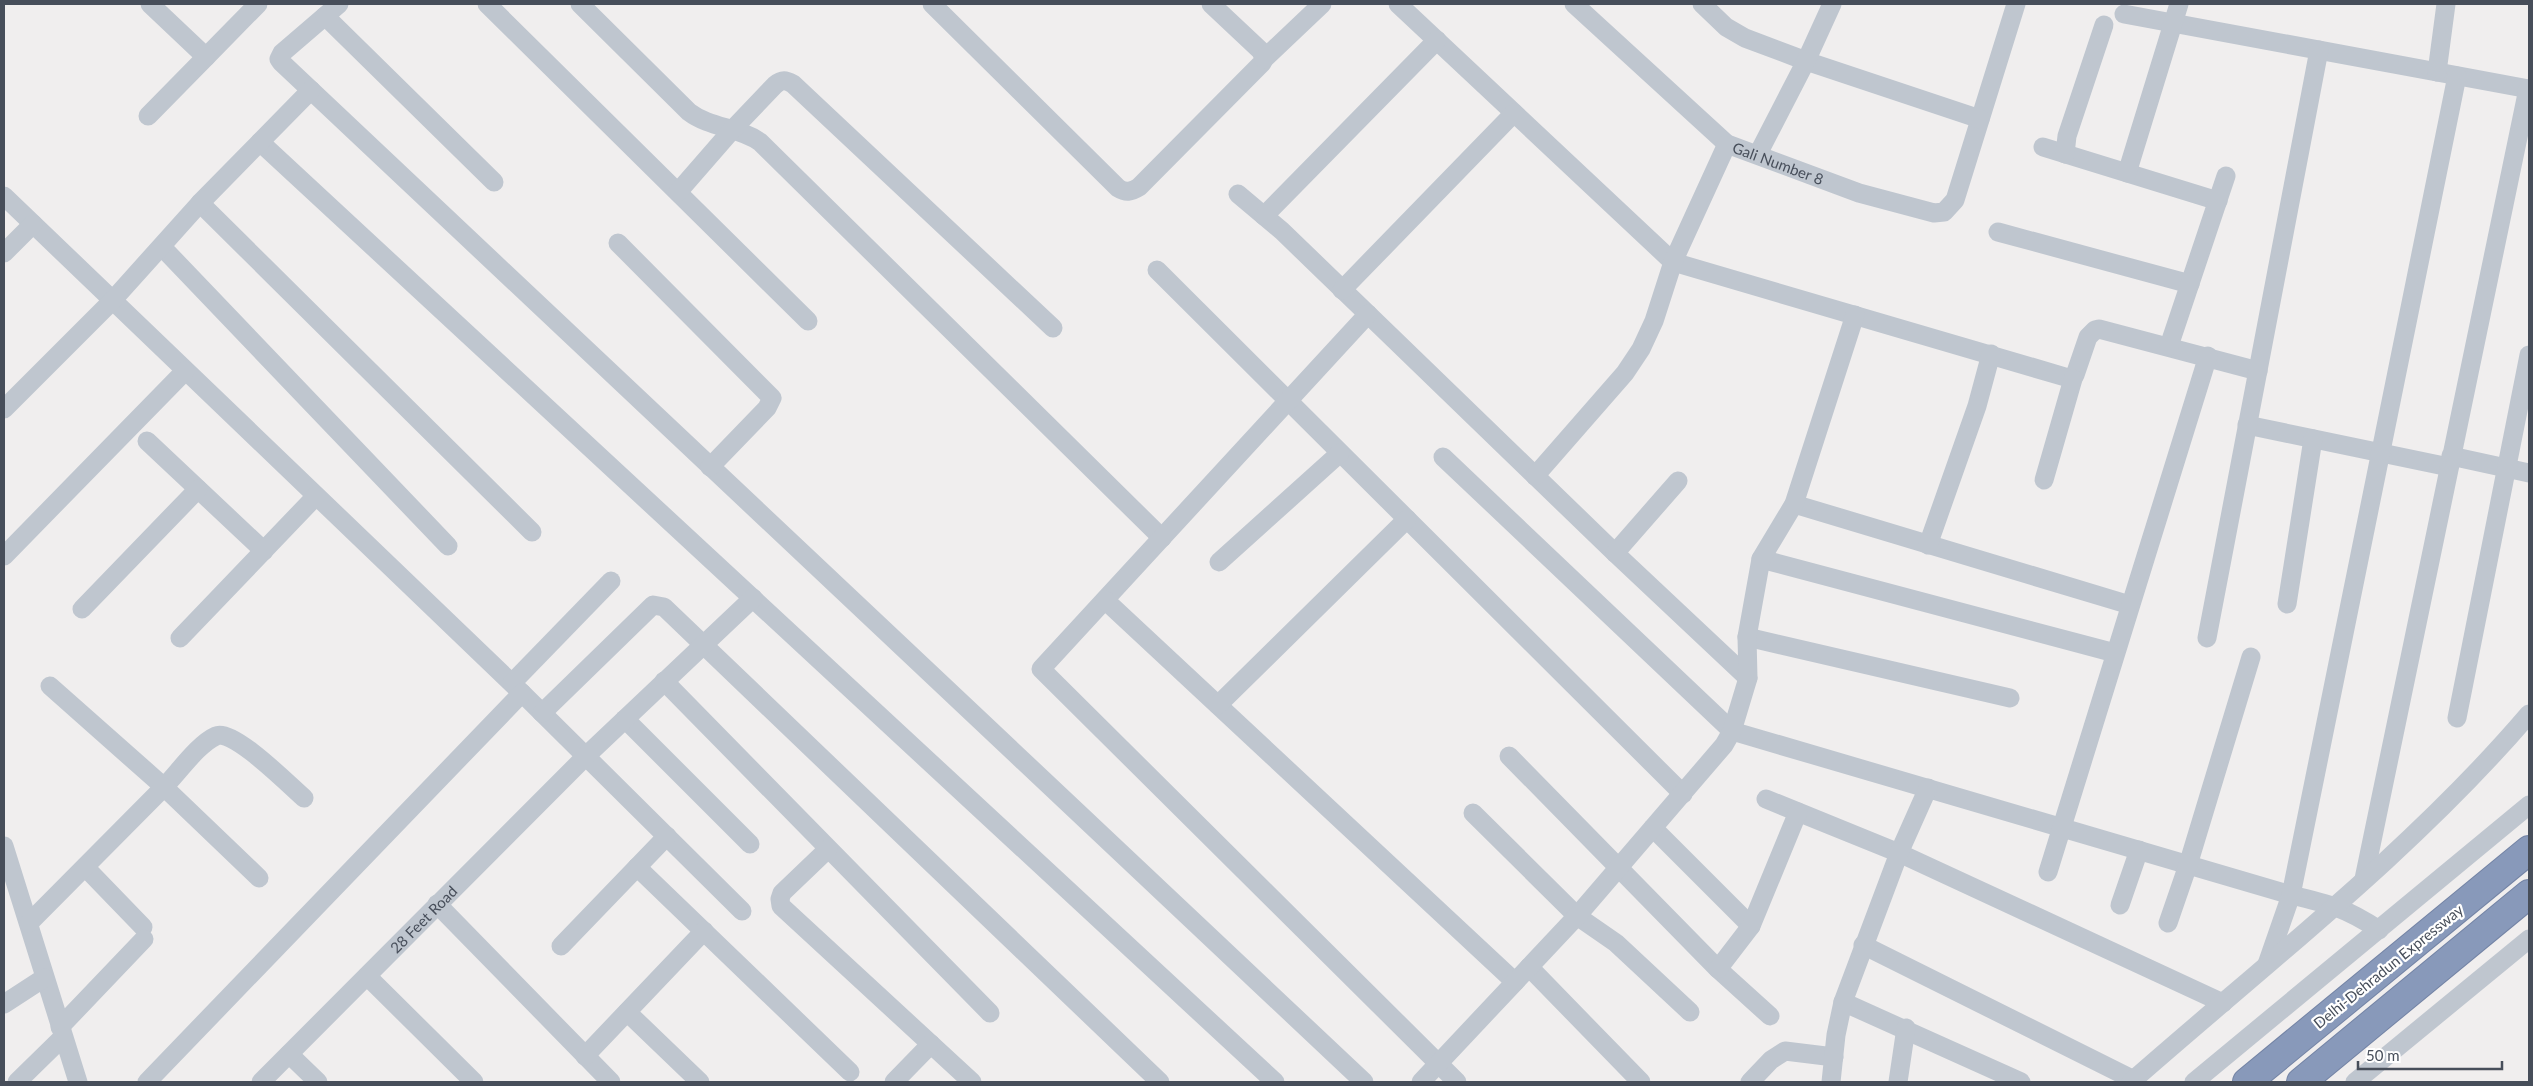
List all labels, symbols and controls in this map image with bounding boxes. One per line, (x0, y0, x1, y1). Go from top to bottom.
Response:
street label: Gali Number 8 (1730, 138, 1826, 188)
street label: 28 Feet Road (386, 882, 461, 956)
street label: Delhi-Dehradun Expressway (2310, 900, 2467, 1032)
scale bar (2358, 1038, 2502, 1070)
text: 50 m (2366, 1046, 2400, 1064)

